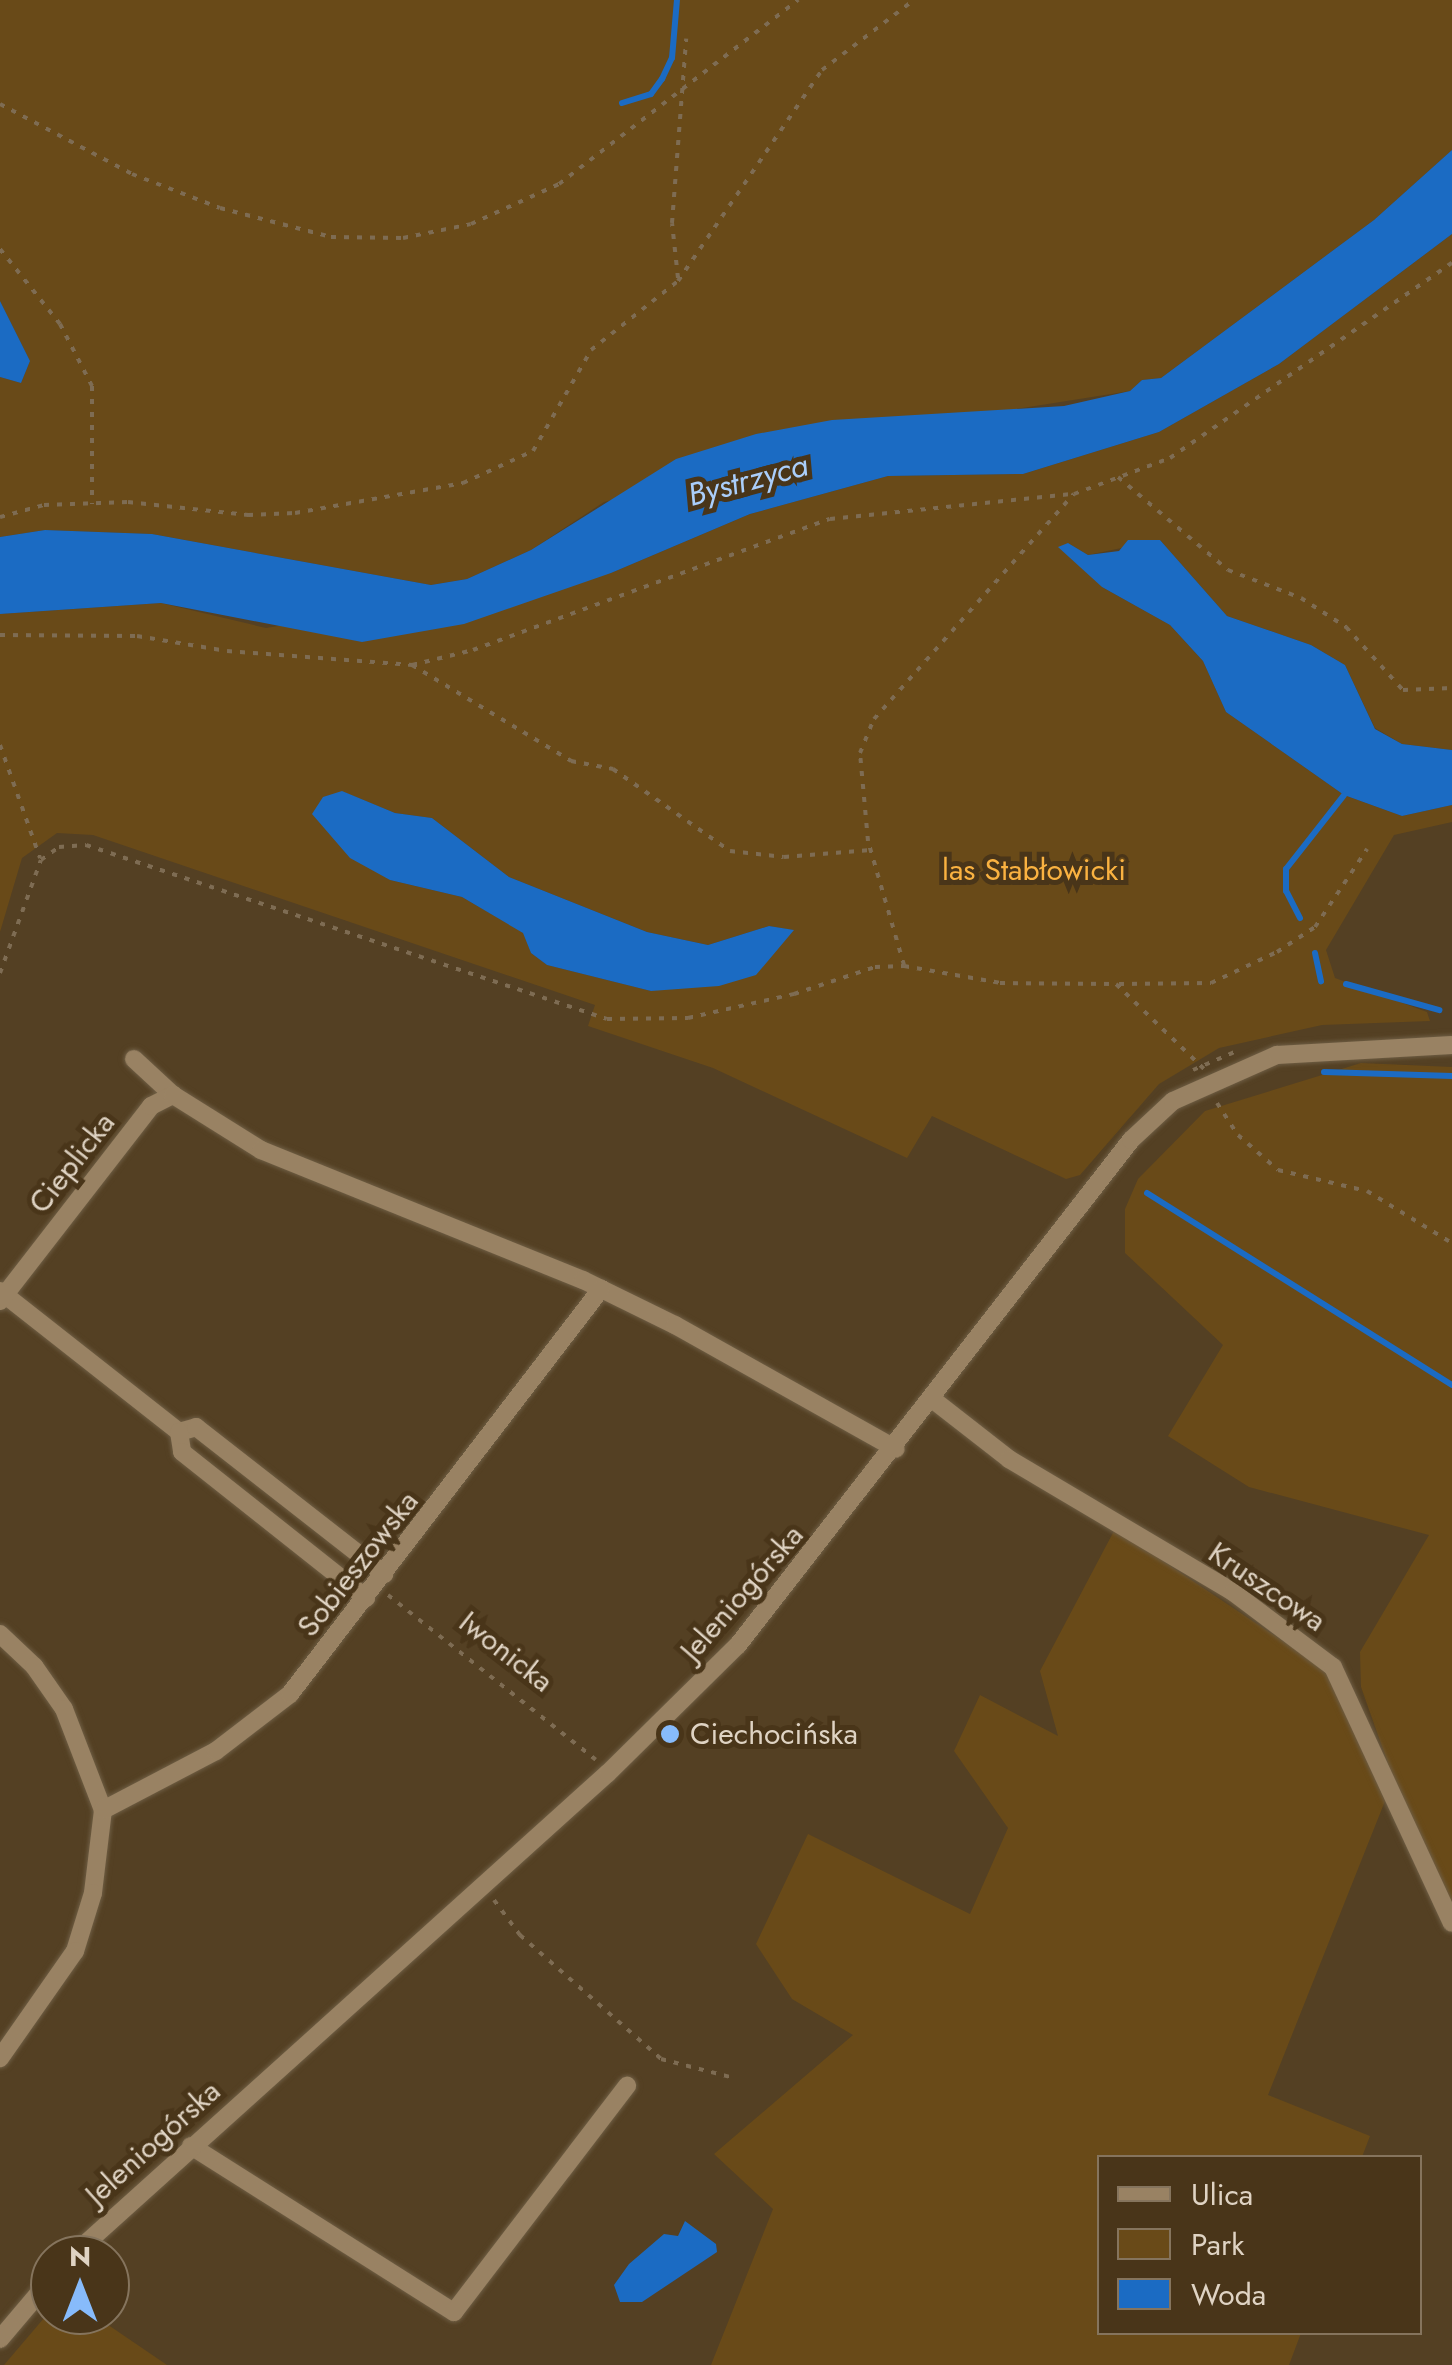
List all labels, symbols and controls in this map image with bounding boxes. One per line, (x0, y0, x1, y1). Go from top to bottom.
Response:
water label: Bystrzyca (684, 446, 812, 514)
park label: las Stabłowicki (942, 852, 1126, 888)
street label: Cieplicka (22, 1106, 122, 1220)
street label: Sobieszowska (290, 1484, 426, 1644)
street label: Jeleniogórska (673, 1518, 811, 1668)
street label: Kruszcowa (1202, 1535, 1332, 1639)
street label: Iwonicka (452, 1604, 560, 1700)
place label: Ciechocińska (690, 1716, 858, 1752)
marker: Ciechocińska (659, 1723, 681, 1745)
street label: Jeleniogórska (78, 2073, 228, 2213)
legend (1097, 2155, 1422, 2335)
text: Ulica (1191, 2173, 1253, 2216)
text: Park (1191, 2223, 1244, 2266)
north arrow (30, 2235, 130, 2335)
text: N (69, 2236, 91, 2277)
text: Woda (1191, 2273, 1266, 2316)

